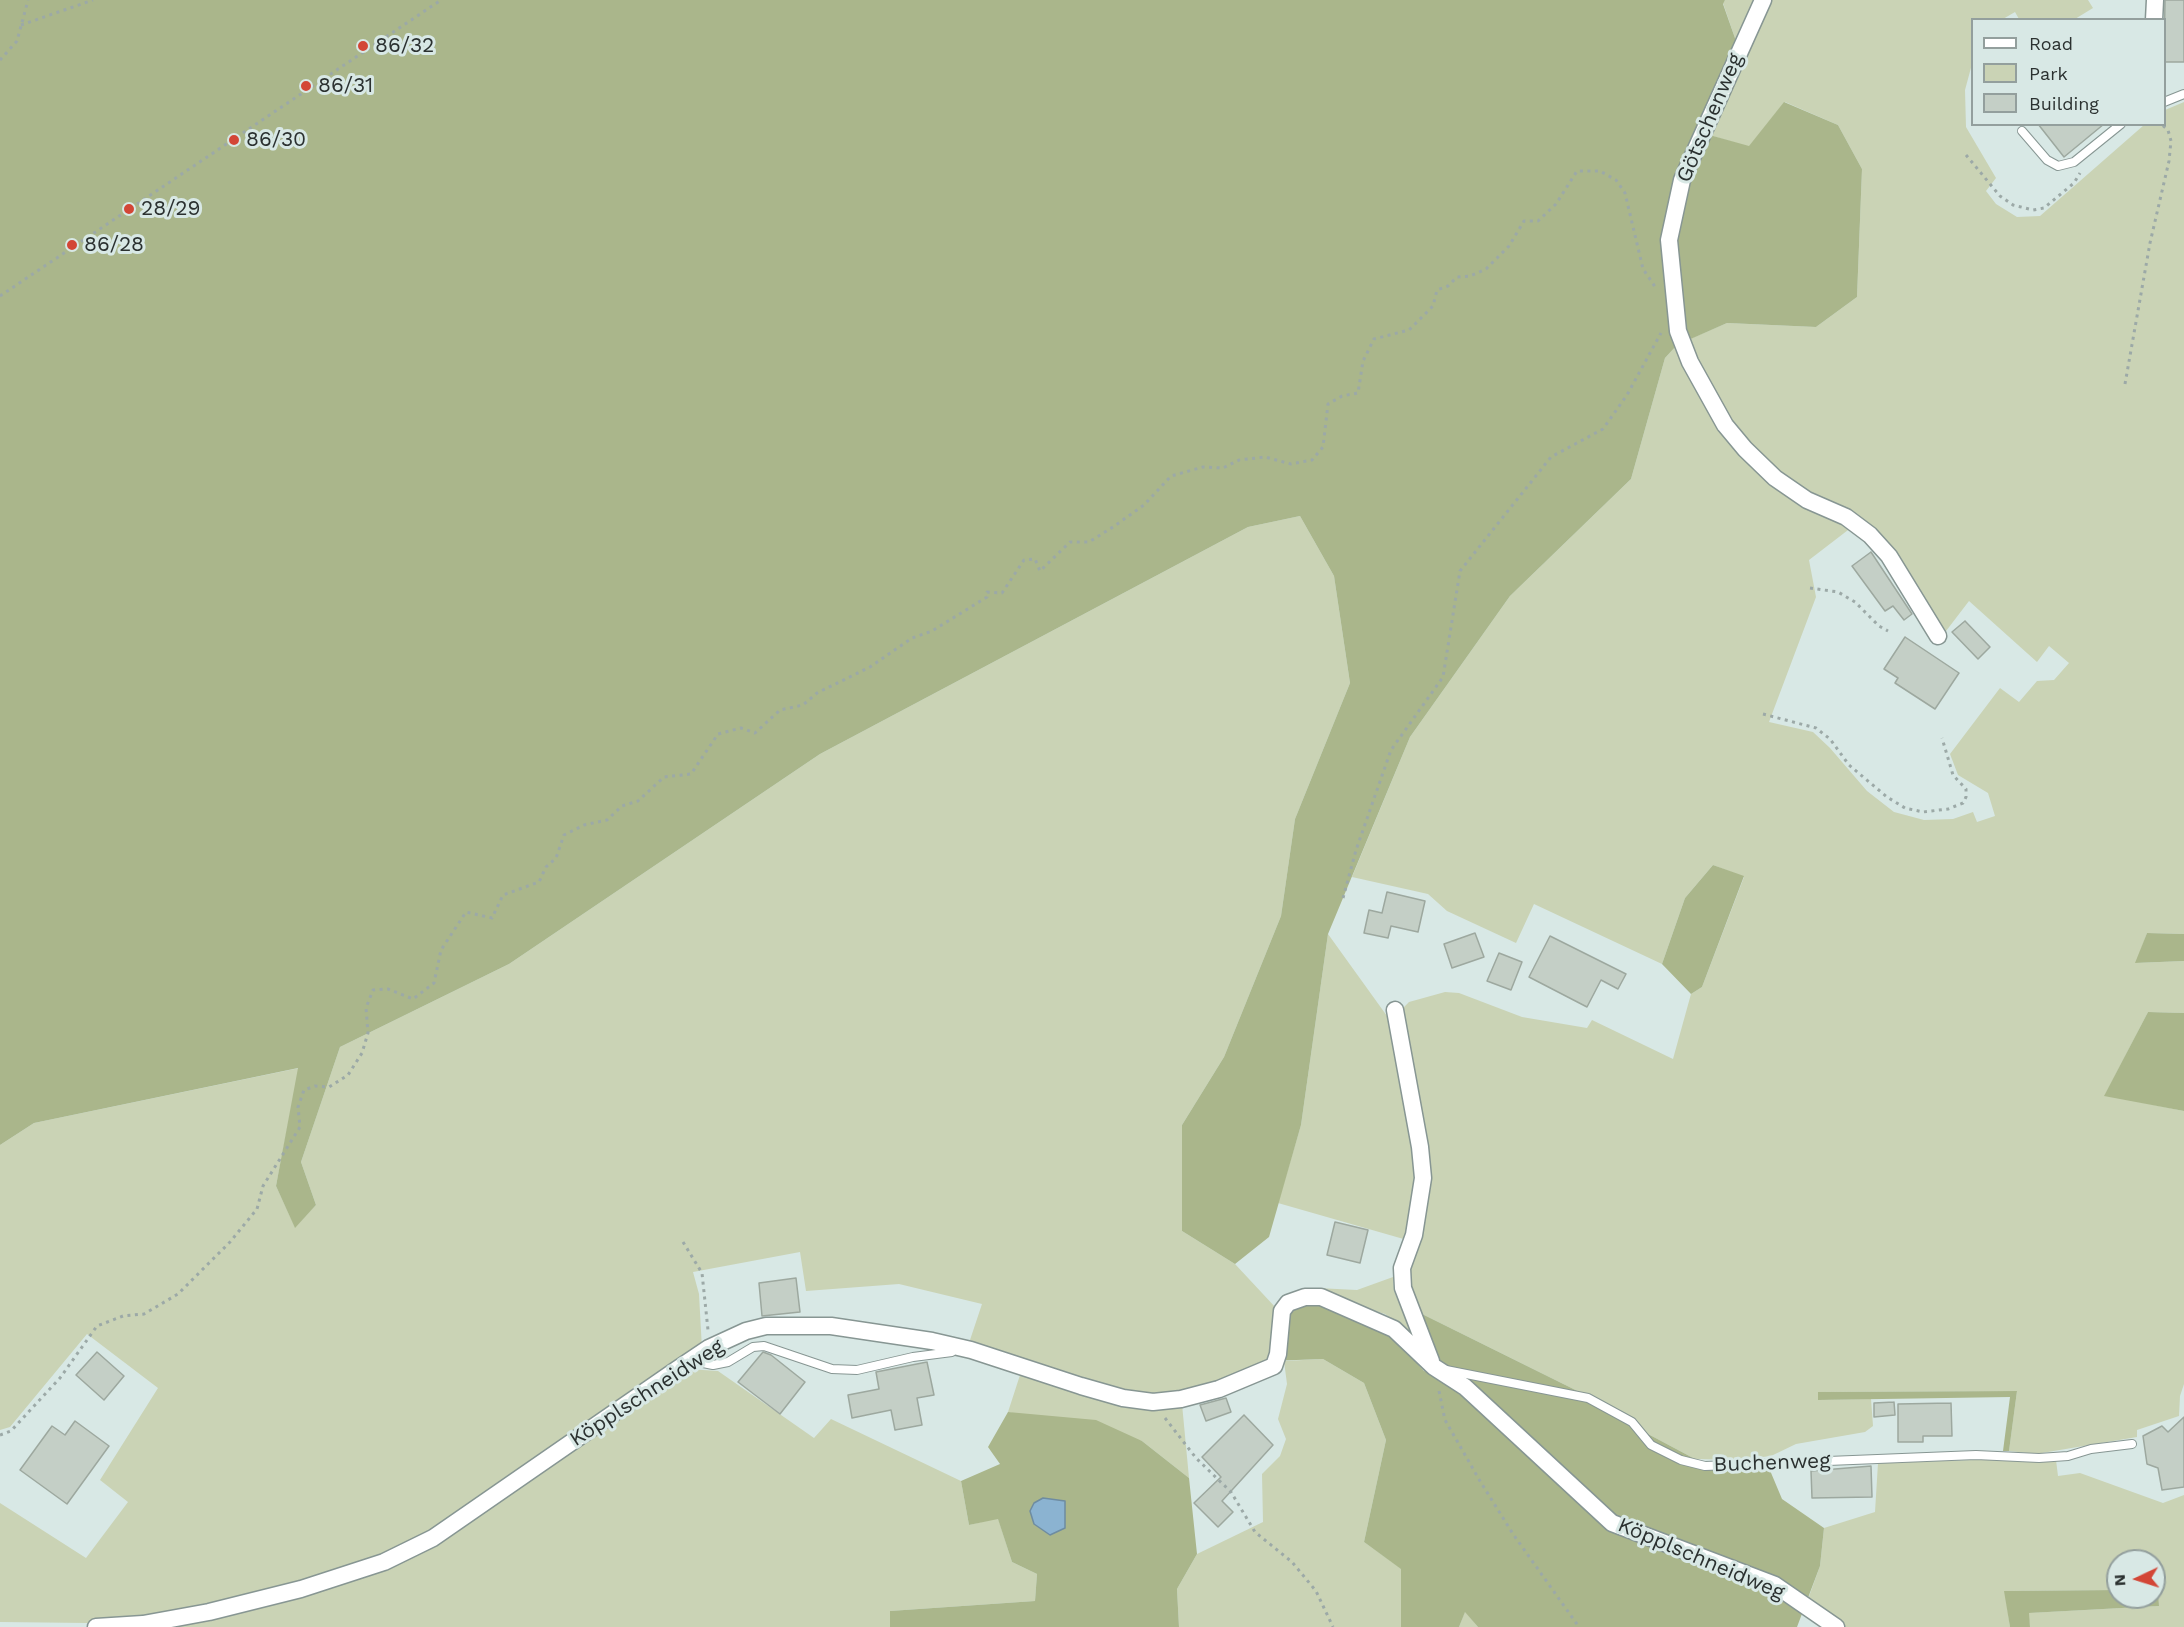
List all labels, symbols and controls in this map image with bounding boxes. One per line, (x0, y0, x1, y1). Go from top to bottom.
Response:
legend (1971, 18, 2166, 126)
place label: 86/32 (375, 33, 434, 59)
text: Road (2029, 33, 2073, 54)
marker: 86/32 (356, 39, 370, 53)
street label: Götschenweg (1672, 50, 1748, 186)
text: Park (2029, 63, 2068, 84)
place label: 86/31 (318, 73, 373, 99)
marker: 86/31 (299, 79, 313, 93)
text: Building (2029, 93, 2099, 114)
place label: 86/30 (246, 127, 306, 153)
marker: 86/30 (227, 133, 241, 147)
place label: 28/29 (141, 196, 201, 222)
marker: 28/29 (122, 202, 136, 216)
place label: 86/28 (84, 232, 144, 258)
marker: 86/28 (65, 238, 79, 252)
street label: Köpplschneidweg (565, 1334, 729, 1452)
street label: Buchenweg (1713, 1448, 1831, 1478)
street label: Köpplschneidweg (1614, 1513, 1788, 1605)
north arrow (2106, 1549, 2166, 1609)
text: N (2110, 1574, 2129, 1587)

